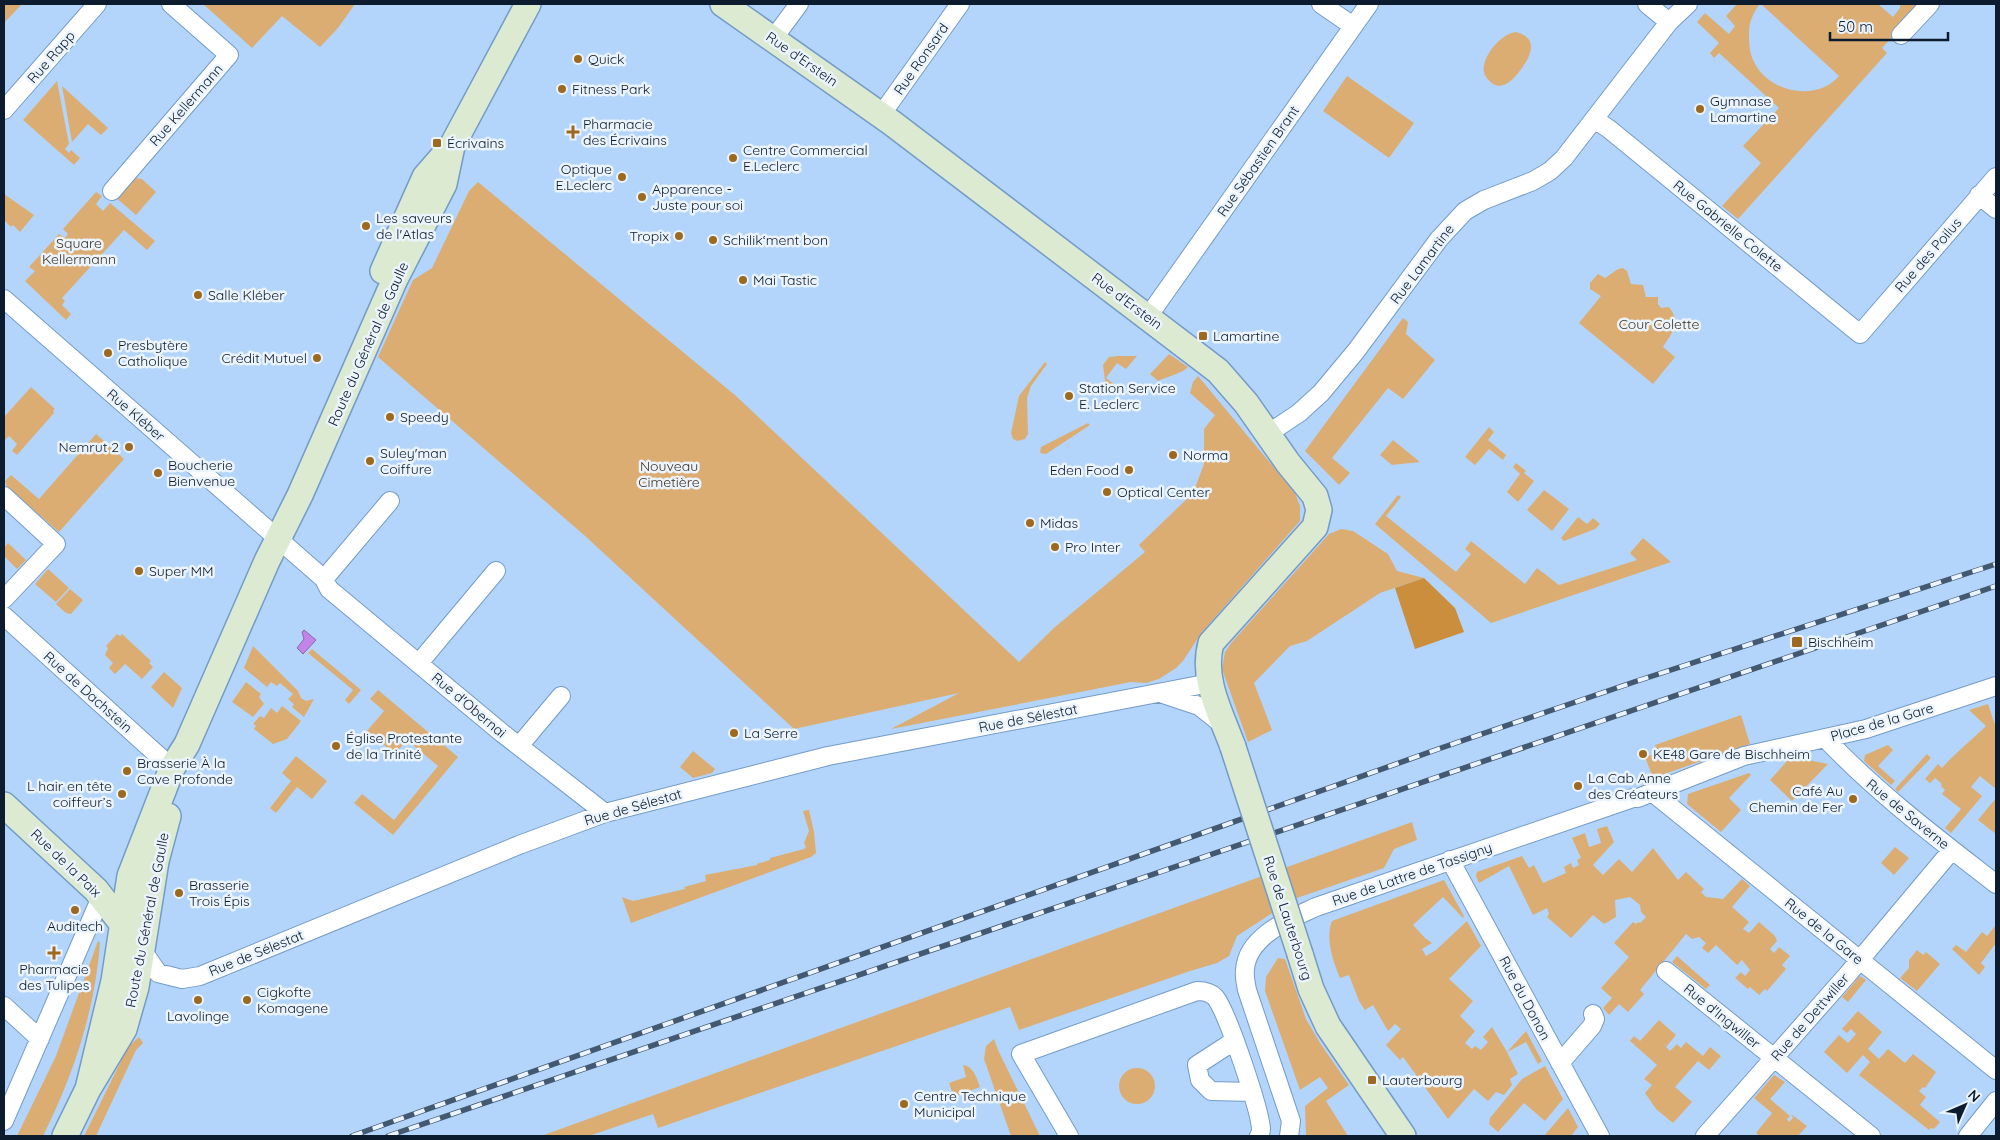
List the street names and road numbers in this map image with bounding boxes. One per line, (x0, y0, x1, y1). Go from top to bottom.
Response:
street label: Rue Ronsard (890, 20, 952, 98)
street label: Rue Rapp (23, 27, 79, 87)
street label: Rue d'Erstein (763, 28, 841, 90)
street label: Rue Kellermann (145, 60, 227, 150)
street label: Rue Sébastien Brant (1213, 102, 1303, 220)
street label: Rue Gabrielle Colette (1669, 176, 1787, 276)
street label: Rue des Poilus (1891, 214, 1965, 296)
street label: Rue Lamartine (1386, 220, 1458, 307)
street label: Route du Général de Gaulle (324, 259, 412, 429)
street label: Rue d'Erstein (1088, 269, 1166, 333)
street label: Rue Kléber (103, 385, 169, 446)
street label: Rue de Dachstein (40, 647, 136, 737)
street label: Rue d'Obernai (428, 668, 510, 742)
street label: Place de la Gare (1828, 699, 1936, 745)
street label: Rue de Sélestat (977, 700, 1079, 736)
street label: Rue de Saverne (1863, 775, 1953, 853)
street label: Rue de Sélestat (582, 784, 684, 829)
street label: Rue de la Paix (27, 825, 105, 901)
street label: Route du Général de Gaulle (121, 831, 173, 1009)
street label: Rue de Lattre de Tassigny (1330, 838, 1494, 910)
street label: Rue de Lauterbourg (1259, 854, 1317, 982)
street label: Rue de la Gare (1781, 894, 1867, 968)
street label: Rue de Sélestat (206, 926, 306, 980)
street label: Rue du Donon (1495, 953, 1555, 1043)
street label: Rue de Dettwiller (1767, 969, 1853, 1065)
street label: Rue d'Ingwiller (1680, 980, 1764, 1053)

